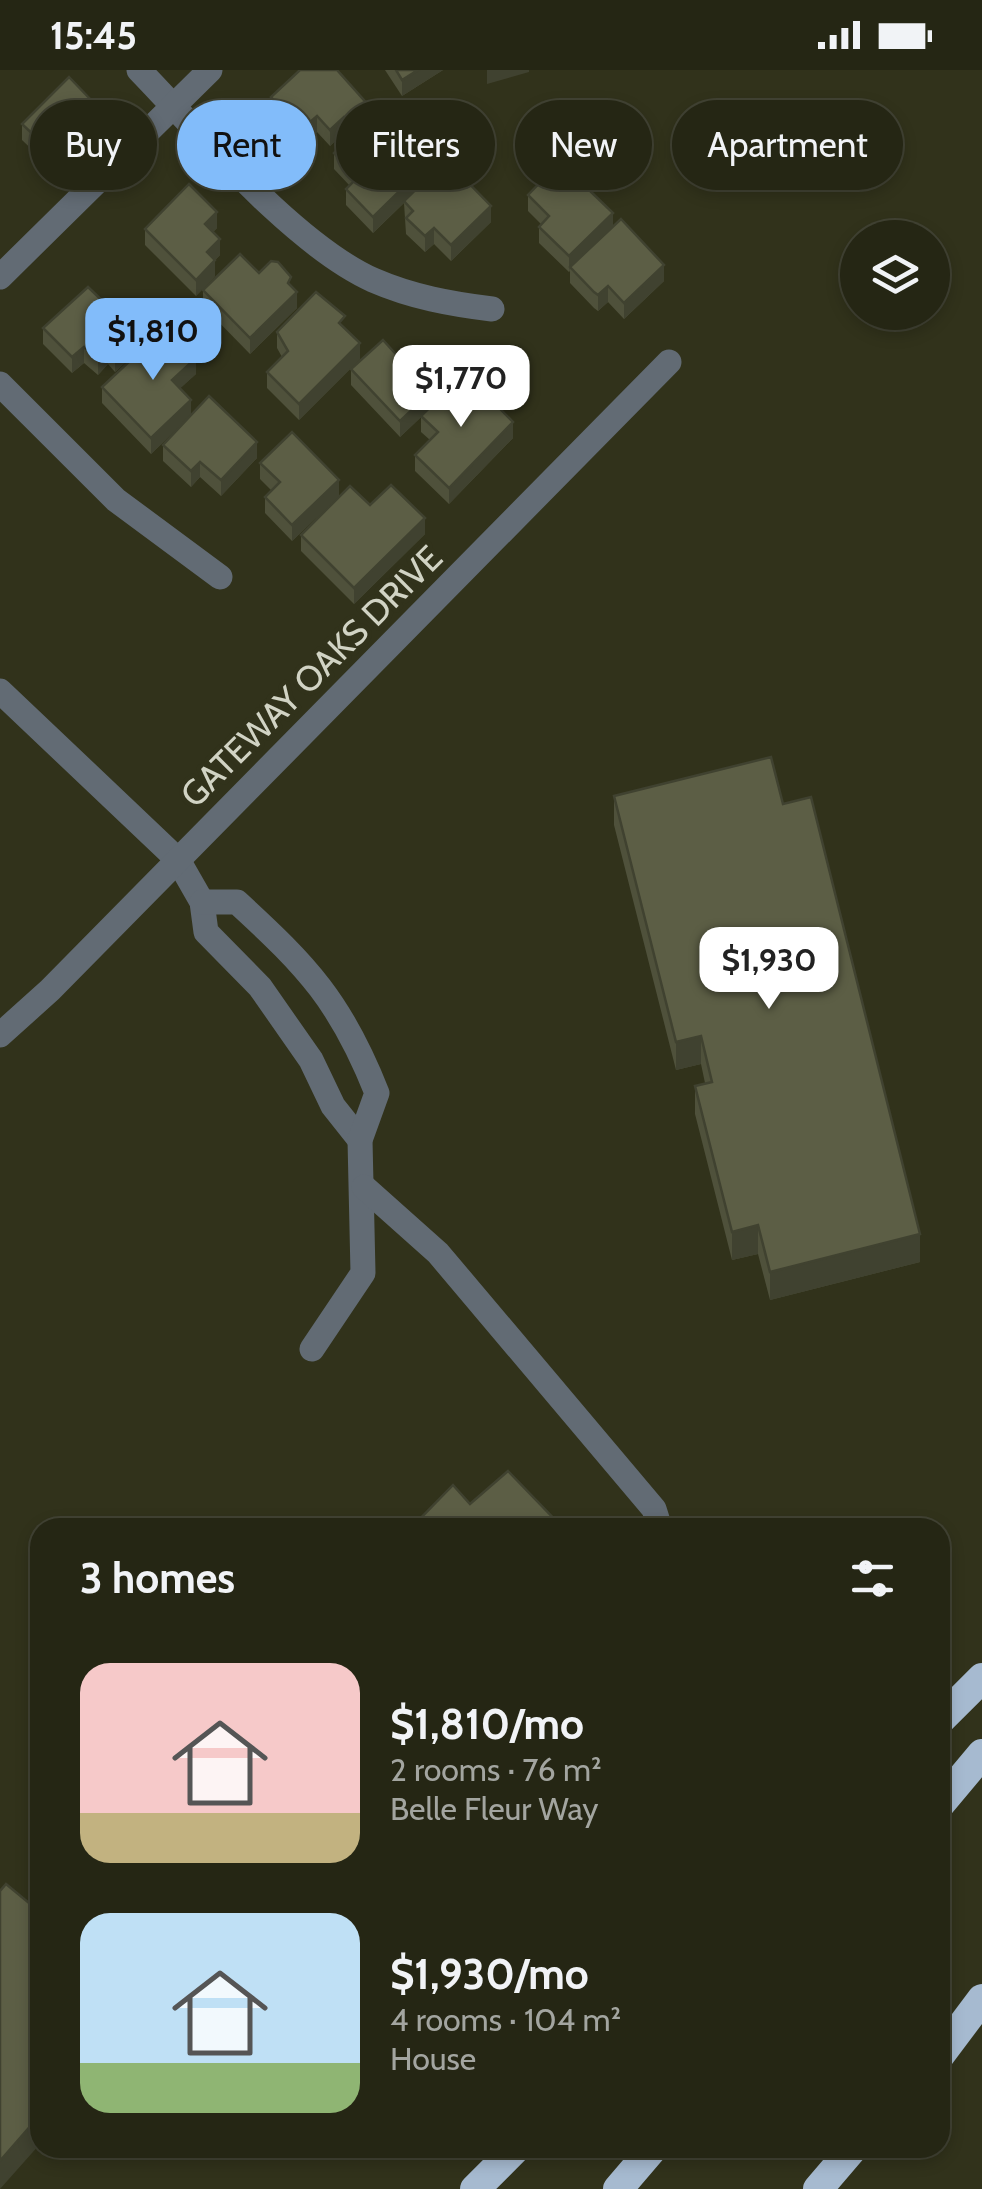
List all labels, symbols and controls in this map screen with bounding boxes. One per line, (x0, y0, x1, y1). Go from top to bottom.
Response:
text: 15:45 (50, 12, 137, 59)
chip: Buy (30, 100, 157, 190)
chip: Rent (177, 100, 316, 190)
chip: Filters (336, 100, 495, 190)
chip: New (515, 100, 652, 190)
chip: Apartment (672, 100, 903, 190)
map controls (840, 220, 950, 330)
button: layers (840, 220, 950, 330)
pin: $1,810 (72, 298, 234, 383)
text: $1,810 (107, 311, 199, 350)
pin: $1,770 (380, 345, 542, 430)
text: $1,770 (415, 358, 507, 397)
street label: GATEWAY OAKS DRIVE (171, 536, 451, 816)
pin: $1,930 (688, 927, 850, 1012)
text: $1,930 (721, 940, 817, 979)
icon: filters (845, 1551, 900, 1606)
text: 3 homes (80, 1552, 235, 1604)
text: $1,810/mo (390, 1698, 584, 1750)
icon: home (160, 1703, 280, 1823)
text: 2 rooms · 76 m² (390, 1750, 602, 1789)
text: Belle Fleur Way (390, 1789, 598, 1828)
text: $1,930/mo (390, 1948, 589, 2000)
icon: home (160, 1953, 280, 2073)
text: 4 rooms · 104 m² (390, 2000, 621, 2039)
text: House (390, 2039, 476, 2078)

